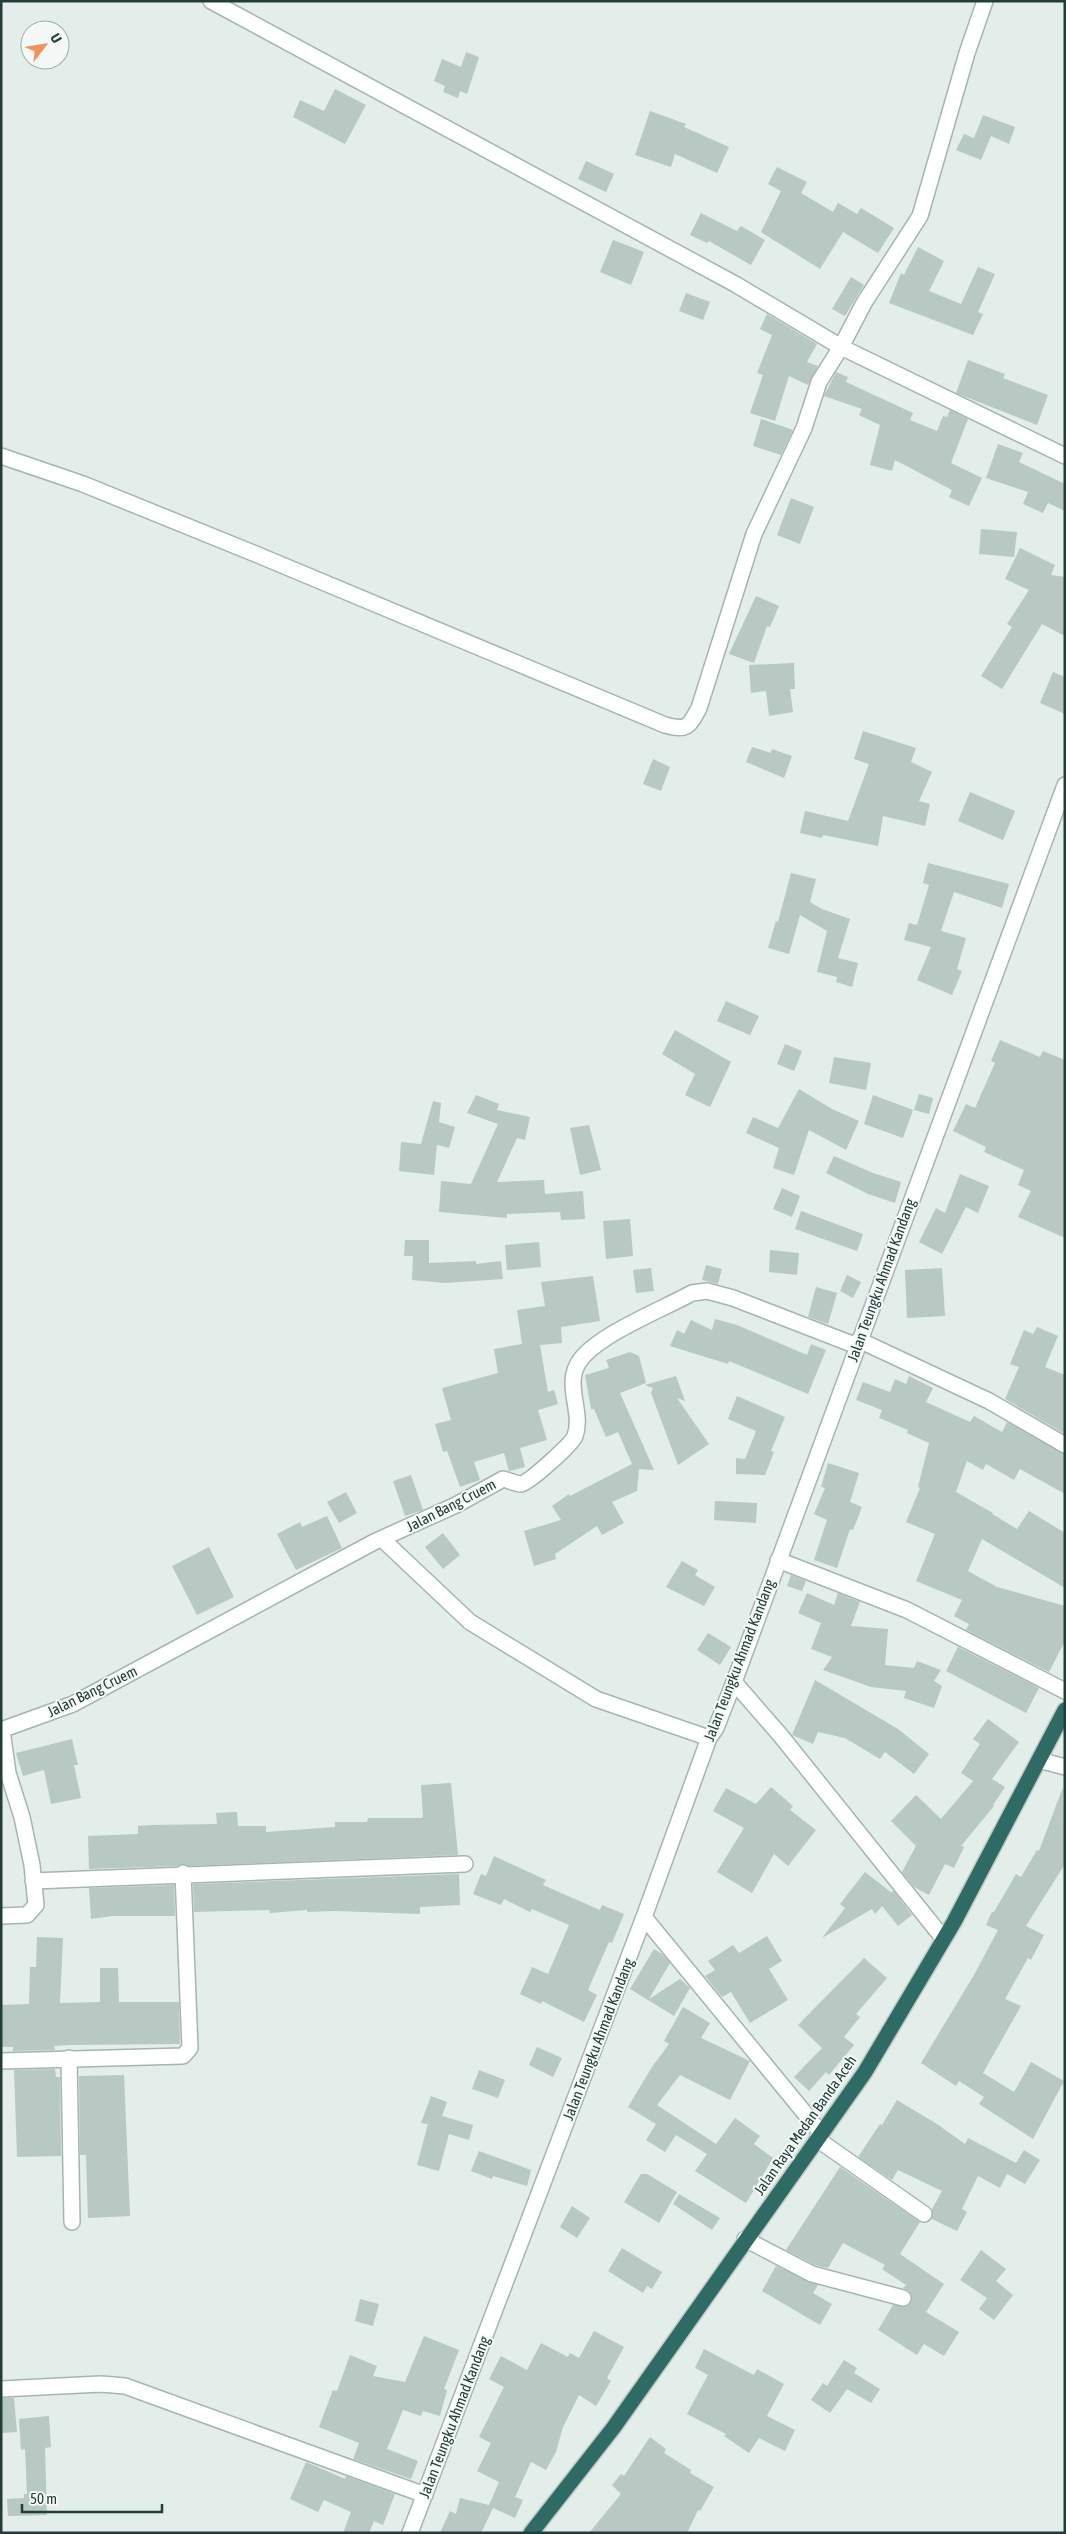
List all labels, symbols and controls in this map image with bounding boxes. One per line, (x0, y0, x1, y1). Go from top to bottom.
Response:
north arrow (20, 20, 70, 70)
text: U (47, 31, 65, 46)
street label: Jalan Teungku Ahmad Kandang (844, 1196, 919, 1364)
street label: Jalan Bang Cruem (404, 1475, 498, 1535)
street label: Jalan Teungku Ahmad Kandang (700, 1576, 778, 1743)
street label: Jalan Bang Cruem (44, 1662, 140, 1720)
street label: Jalan Teungku Ahmad Kandang (559, 1955, 637, 2122)
street label: Jalan Raya Medan Banda Aceh (750, 2052, 860, 2198)
street label: Jalan Teungku Ahmad Kandang (415, 2333, 493, 2500)
scale bar (22, 2482, 162, 2514)
text: 50 m (30, 2490, 57, 2507)

